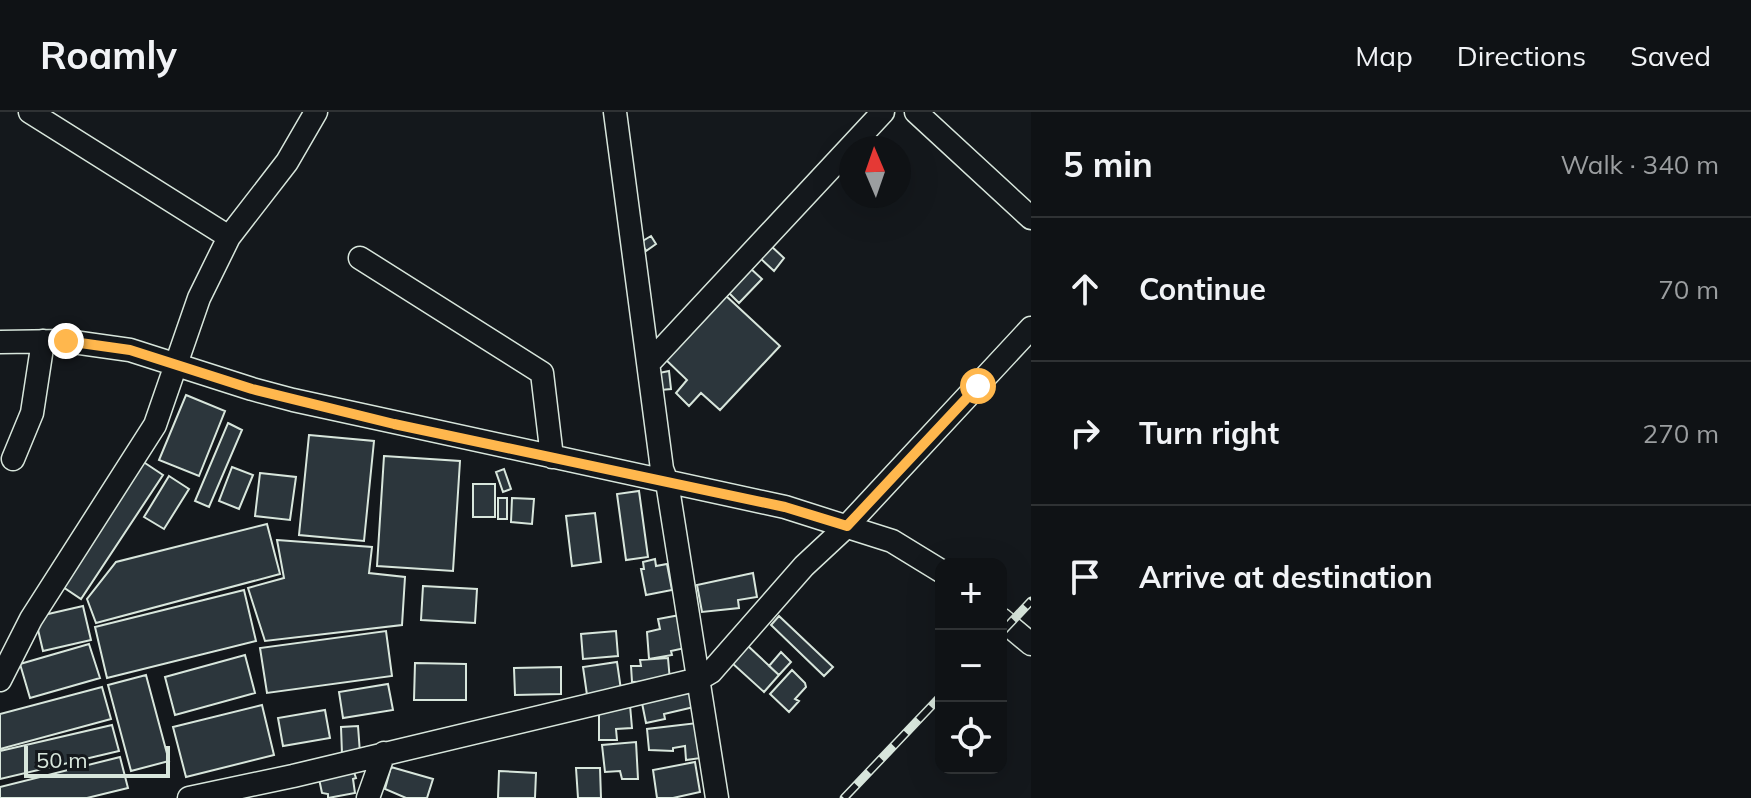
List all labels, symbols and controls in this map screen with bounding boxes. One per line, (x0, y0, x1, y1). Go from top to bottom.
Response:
text: Roamly (40, 31, 177, 79)
text: Map (1355, 38, 1413, 73)
text: Directions (1457, 38, 1586, 73)
text: Saved (1630, 38, 1711, 73)
north arrow (839, 136, 911, 208)
text: 5 min (1063, 143, 1153, 186)
text: Walk · 340 m (1560, 148, 1719, 181)
icon: ahead (1063, 267, 1107, 311)
text: Continue (1139, 270, 1266, 308)
text: 70 m (1658, 273, 1719, 306)
route end (48, 323, 84, 359)
route start (960, 368, 996, 404)
icon: right (1063, 411, 1107, 455)
text: Turn right (1139, 414, 1279, 452)
text: 270 m (1643, 417, 1719, 450)
icon: arrive (1063, 555, 1107, 599)
map controls (935, 558, 1007, 774)
button: + (935, 558, 1007, 630)
text: Arrive at destination (1139, 558, 1433, 596)
button: − (935, 630, 1007, 702)
button: locate (935, 702, 1007, 774)
scale bar (24, 742, 170, 778)
text: 50 m (36, 746, 87, 774)

